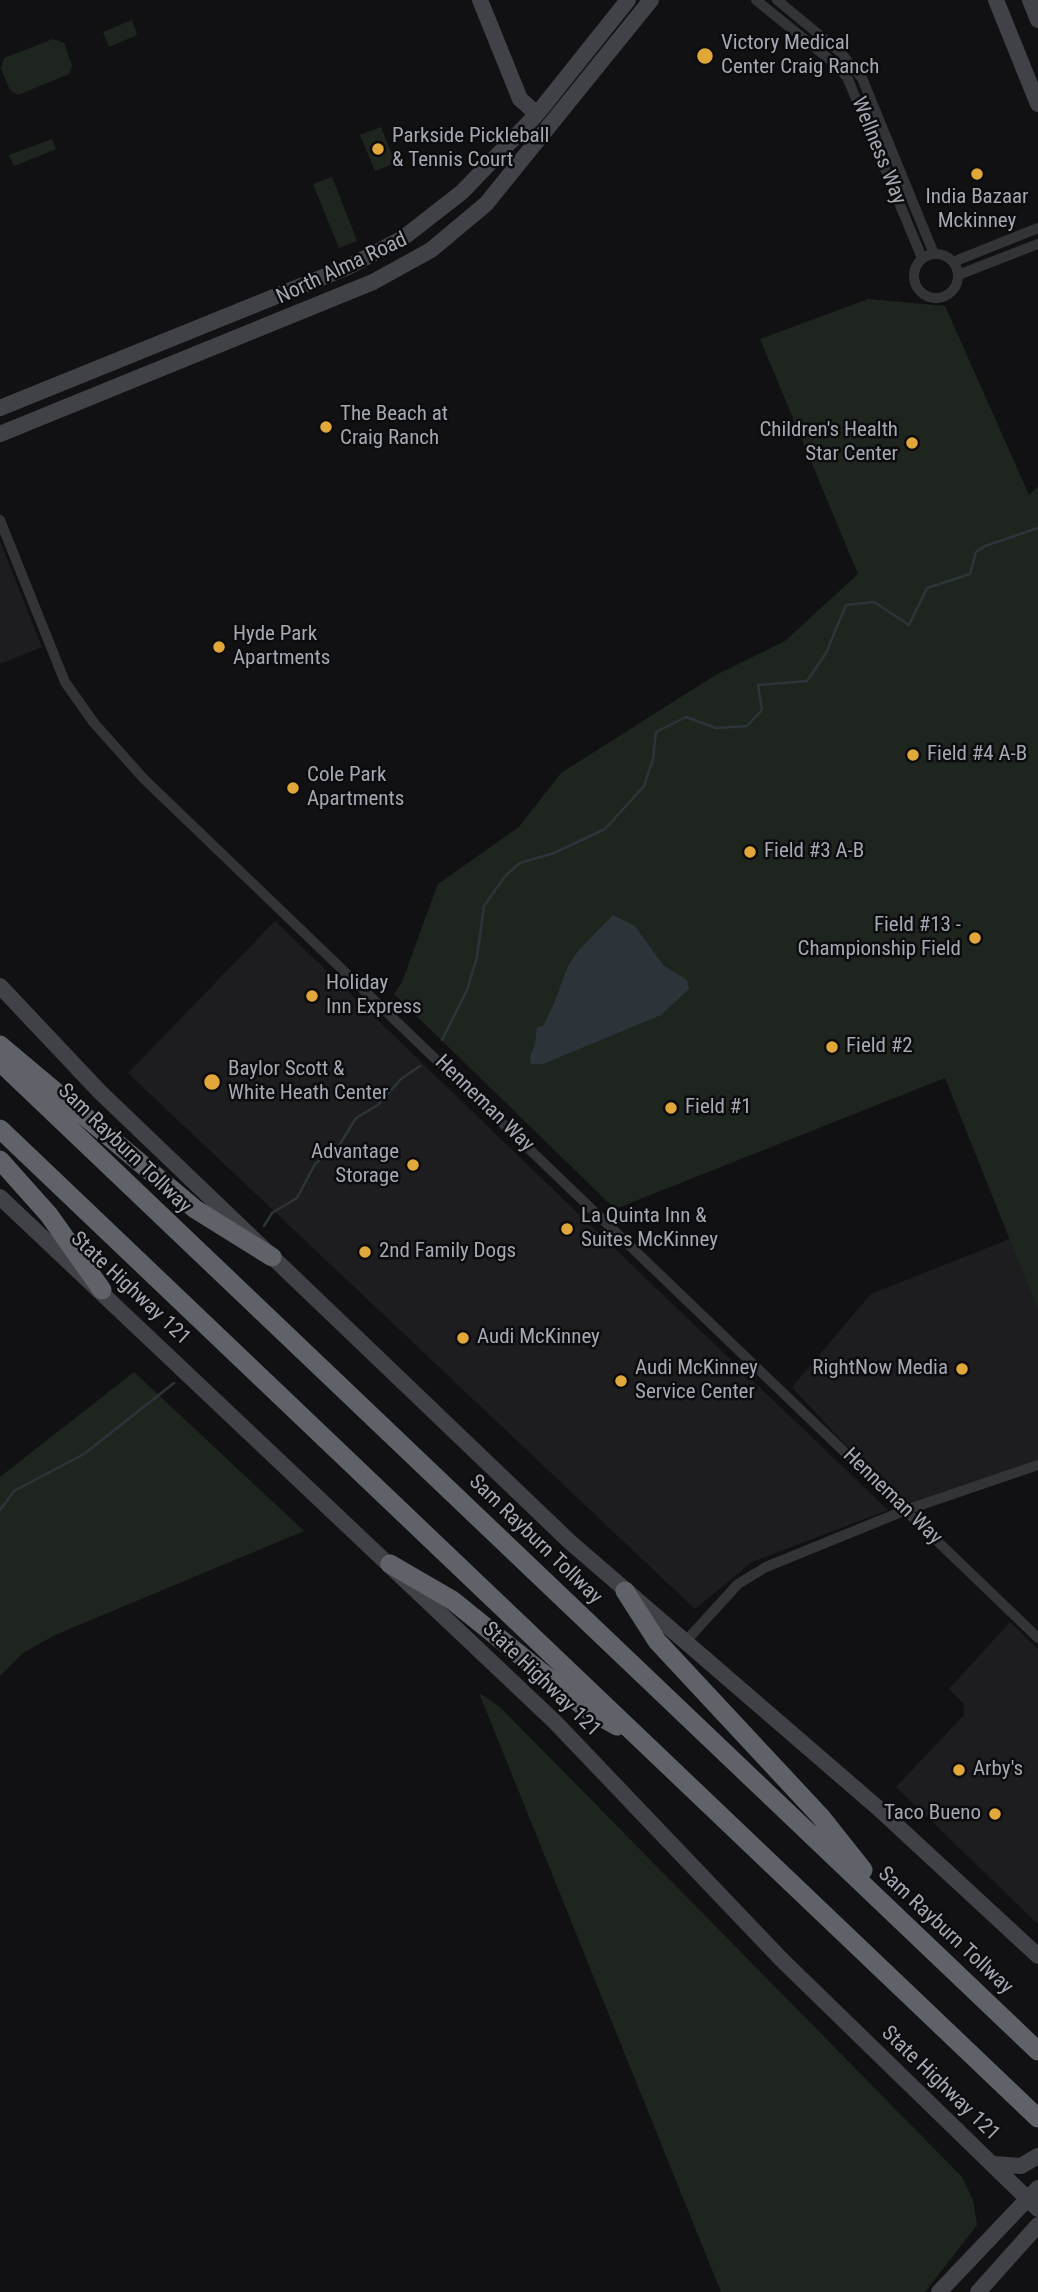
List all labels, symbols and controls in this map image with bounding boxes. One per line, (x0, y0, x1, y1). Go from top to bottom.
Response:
place label: Victory Medical Center Craig Ranch (721, 31, 879, 81)
marker: Victory Medical Center Craig Ranch (695, 46, 715, 66)
street label: Wellness Way (845, 94, 911, 208)
place label: Parkside Pickleball & Tennis Court (392, 124, 549, 174)
marker: Parkside Pickleball & Tennis Court (370, 141, 386, 157)
marker: India Bazaar Mckinney (969, 166, 985, 182)
place label: India Bazaar Mckinney (926, 185, 1028, 235)
street label: North Alma Road (273, 228, 411, 310)
place label: The Beach at Craig Ranch (340, 402, 448, 452)
place label: Children's Health Star Center (759, 418, 898, 468)
marker: The Beach at Craig Ranch (318, 419, 334, 435)
marker: Children's Health Star Center (904, 435, 920, 451)
place label: Hyde Park Apartments (233, 622, 330, 672)
marker: Hyde Park Apartments (211, 639, 227, 655)
place label: Field #4 A-B (927, 742, 1027, 768)
marker: Field #4 A-B (905, 747, 921, 763)
place label: Cole Park Apartments (307, 763, 404, 813)
marker: Cole Park Apartments (285, 780, 301, 796)
place label: Field #3 A-B (764, 839, 864, 865)
marker: Field #3 A-B (742, 844, 758, 860)
place label: Field #13 - Championship Field (797, 913, 961, 963)
marker: Field #13 - Championship Field (967, 930, 983, 946)
place label: Holiday Inn Express (326, 971, 422, 1021)
marker: Holiday Inn Express (304, 988, 320, 1004)
place label: Field #2 (846, 1034, 913, 1060)
marker: Field #2 (824, 1039, 840, 1055)
street label: Henneman Way (429, 1050, 539, 1158)
place label: Baylor Scott & White Heath Center (228, 1057, 388, 1107)
marker: Baylor Scott & White Heath Center (202, 1072, 222, 1092)
street label: Sam Rayburn Tollway (52, 1079, 196, 1219)
place label: Field #1 (685, 1095, 752, 1121)
marker: Field #1 (663, 1100, 679, 1116)
place label: Advantage Storage (311, 1140, 399, 1190)
marker: Advantage Storage (405, 1157, 421, 1173)
place label: La Quinta Inn & Suites McKinney (581, 1204, 718, 1254)
marker: La Quinta Inn & Suites McKinney (559, 1221, 575, 1237)
street label: State Highway 121 (65, 1227, 195, 1351)
place label: 2nd Family Dogs (379, 1239, 516, 1265)
marker: 2nd Family Dogs (357, 1244, 373, 1260)
place label: Audi McKinney (477, 1325, 600, 1351)
marker: Audi McKinney (455, 1330, 471, 1346)
place label: Audi McKinney Service Center (635, 1356, 758, 1406)
place label: RightNow Media (812, 1356, 948, 1382)
marker: RightNow Media (954, 1361, 970, 1377)
marker: Audi McKinney Service Center (613, 1373, 629, 1389)
street label: Henneman Way (837, 1443, 947, 1551)
street label: Sam Rayburn Tollway (463, 1470, 607, 1610)
street label: State Highway 121 (477, 1617, 605, 1743)
place label: Arby's (973, 1757, 1023, 1783)
marker: Arby's (951, 1762, 967, 1778)
place label: Taco Bueno (884, 1801, 981, 1827)
marker: Taco Bueno (987, 1806, 1003, 1822)
street label: Sam Rayburn Tollway (872, 1862, 1018, 2000)
street label: State Highway 121 (876, 2021, 1004, 2147)

